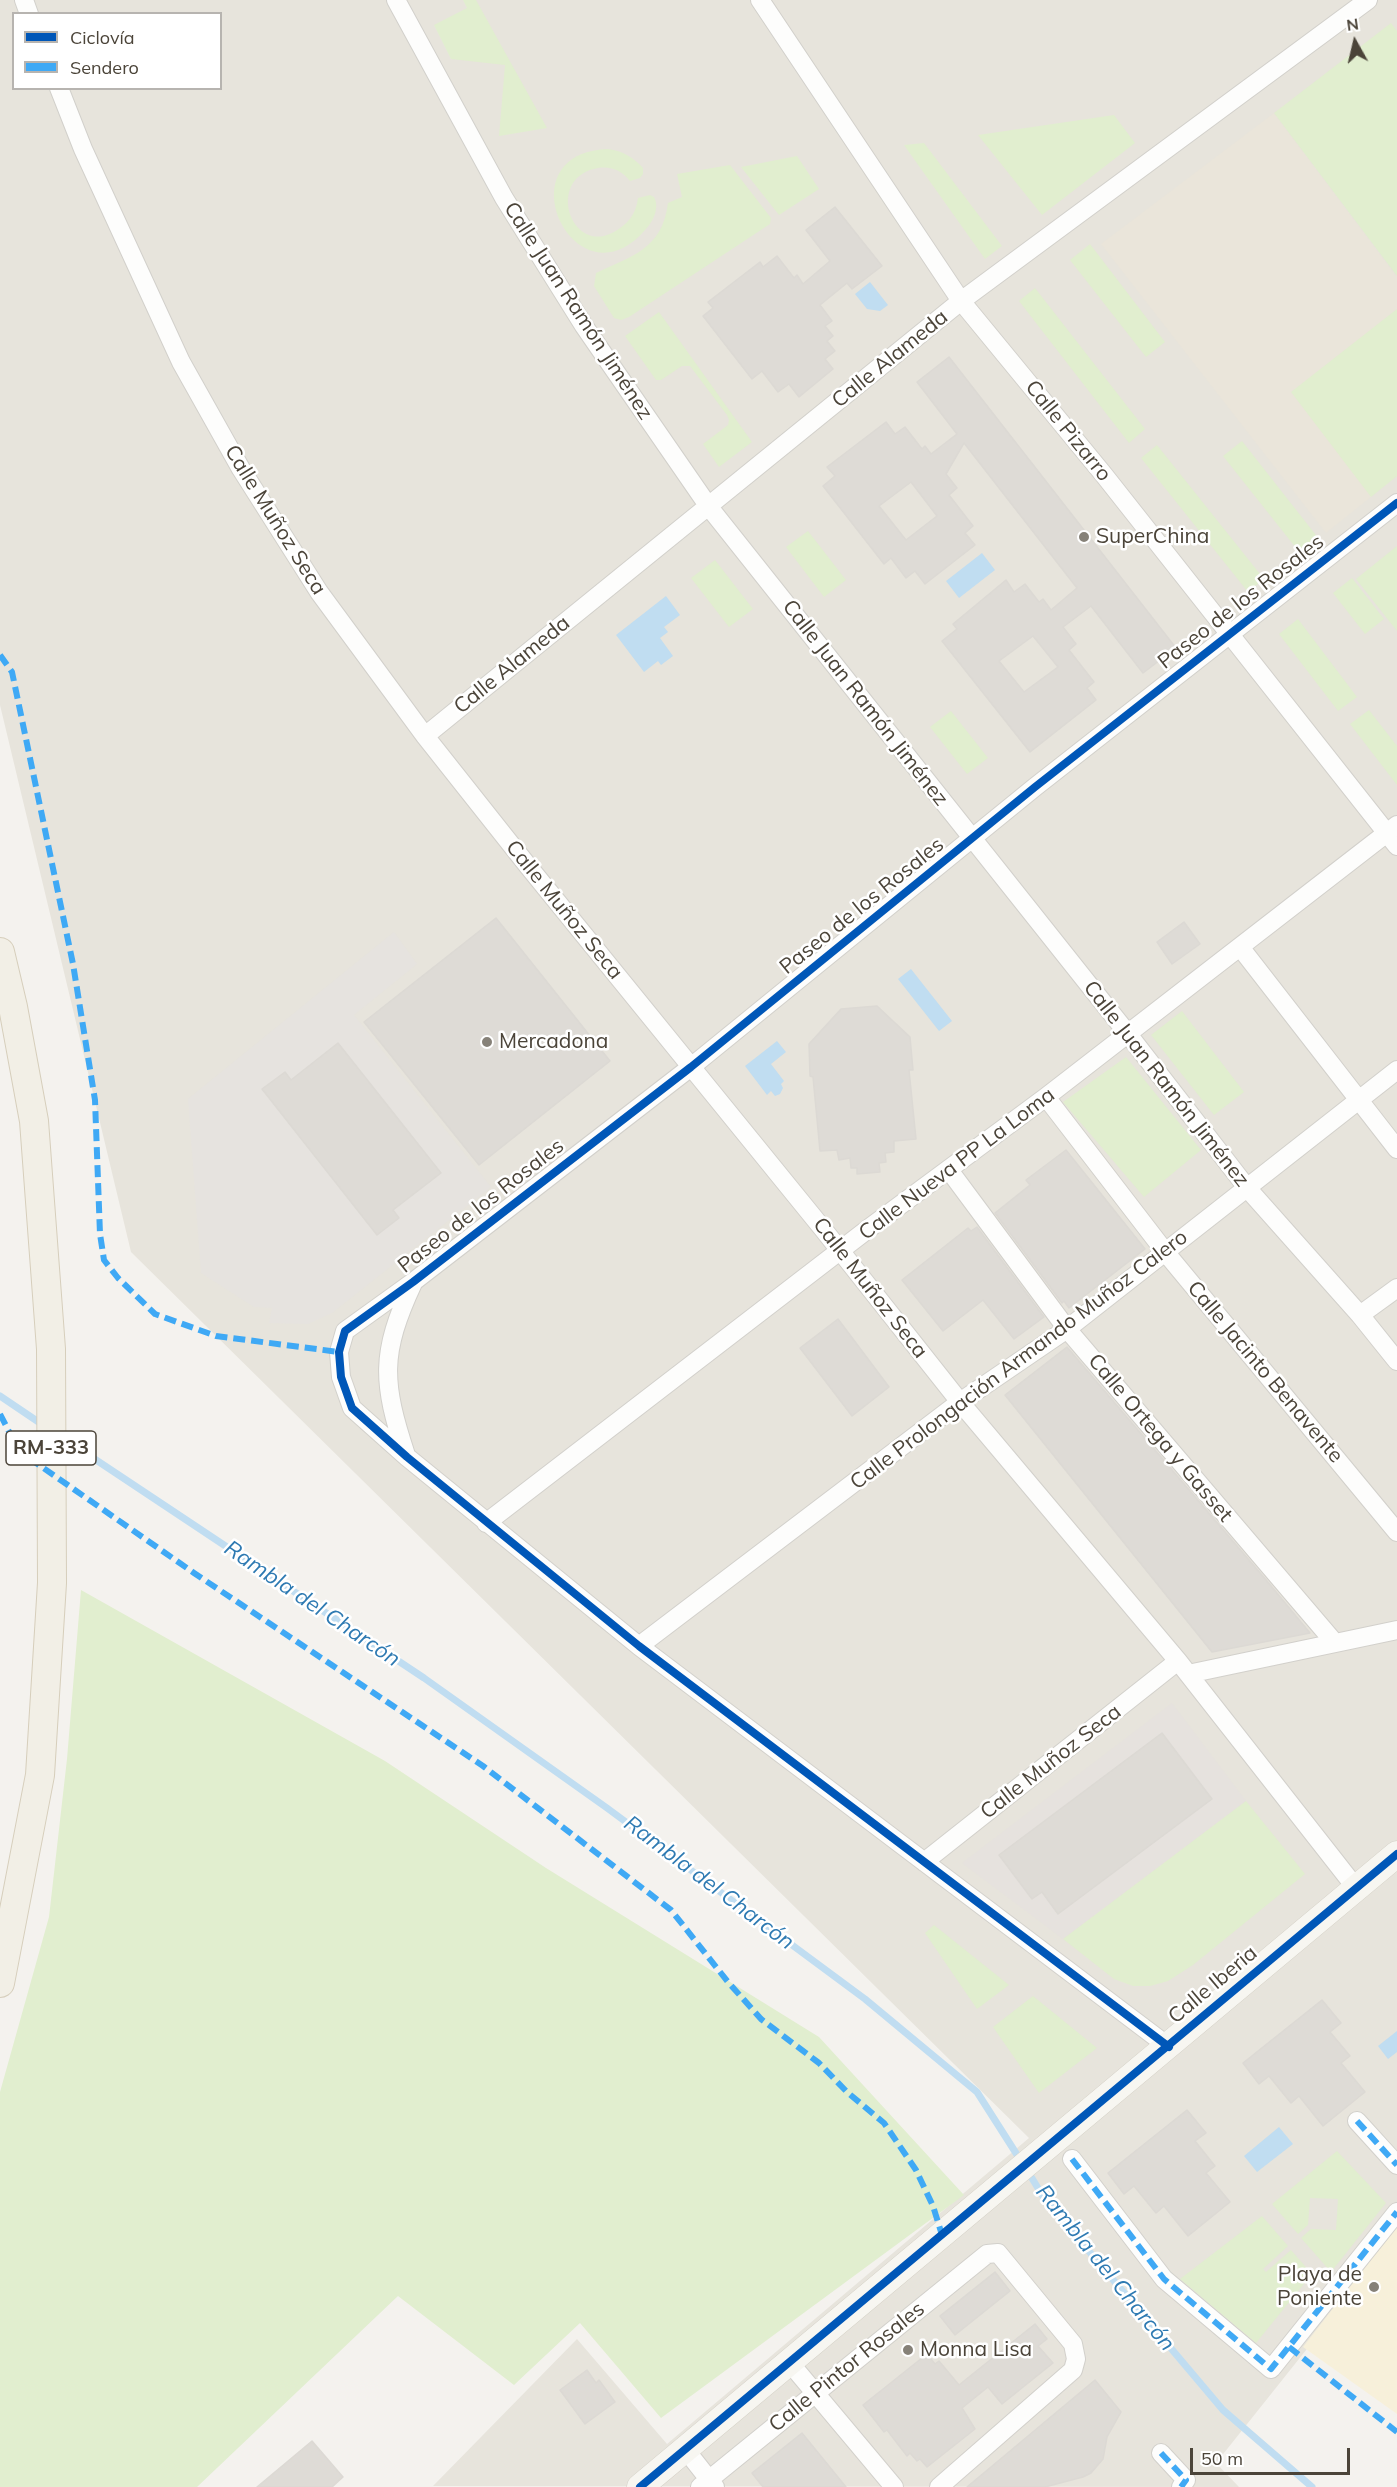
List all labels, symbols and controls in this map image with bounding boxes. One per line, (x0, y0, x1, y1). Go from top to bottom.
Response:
legend (12, 12, 222, 90)
north arrow (1325, 12, 1385, 72)
text: N (1345, 13, 1360, 35)
text: Ciclovía (70, 26, 135, 49)
text: Sendero (70, 56, 139, 79)
street label: Calle Juan Ramón Jiménez (498, 197, 658, 425)
street label: Calle Alameda (827, 305, 953, 413)
street label: Calle Pizarro (1020, 375, 1116, 487)
street label: Calle Muñoz Seca (219, 441, 331, 599)
place label: SuperChina (1096, 524, 1209, 550)
street label: Paseo de los Rosales (1153, 529, 1329, 675)
marker: SuperChina (1077, 530, 1091, 544)
street label: Calle Juan Ramón Jiménez (777, 595, 953, 811)
street label: Calle Alameda (449, 611, 575, 719)
street label: Paseo de los Rosales (775, 832, 949, 980)
street label: Calle Muñoz Seca (500, 835, 628, 985)
street label: Calle Juan Ramón Jiménez (1078, 976, 1254, 1192)
place label: Mercadona (499, 1029, 608, 1055)
marker: Mercadona (480, 1035, 494, 1049)
street label: Calle Nueva PP La Loma (854, 1082, 1060, 1246)
street label: Paseo de los Rosales (393, 1133, 569, 1279)
street label: Calle Muñoz Seca (807, 1213, 933, 1363)
street label: Calle Prolongación Armando Muñoz Calero (845, 1225, 1193, 1495)
street label: Calle Jacinto Benavente (1182, 1276, 1348, 1468)
street label: Calle Ortega y Gasset (1082, 1349, 1238, 1527)
road number: RM-333 (6, 1431, 96, 1465)
water label: Rambla del Charcón (219, 1535, 405, 1673)
street label: Calle Muñoz Seca (976, 1699, 1126, 1825)
water label: Rambla del Charcón (619, 1810, 799, 1956)
street label: Calle Iberia (1163, 1941, 1263, 2029)
water label: Rambla del Charcón (1030, 2180, 1180, 2356)
place label: Playa de Poniente (1277, 2262, 1362, 2312)
marker: Playa de Poniente (1367, 2280, 1381, 2294)
street label: Calle Pintor Rosales (764, 2296, 930, 2438)
place label: Monna Lisa (920, 2337, 1032, 2363)
marker: Monna Lisa (901, 2343, 915, 2357)
scale bar (1193, 2436, 1354, 2474)
text: 50 m (1201, 2447, 1243, 2470)

